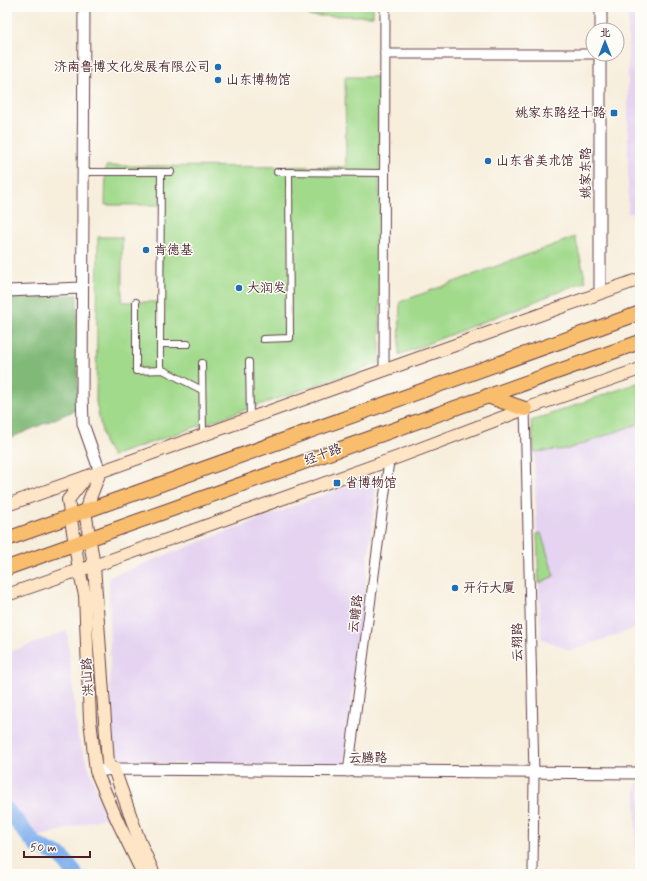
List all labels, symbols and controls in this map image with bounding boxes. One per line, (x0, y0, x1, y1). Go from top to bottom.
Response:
north arrow (585, 22, 625, 62)
text: 北 (600, 26, 611, 40)
place label: 济南鲁博文化发展有限公司 (54, 59, 210, 76)
marker: 济南鲁博文化发展有限公司 (213, 62, 223, 72)
place label: 山东博物馆 (226, 72, 291, 89)
marker: 山东博物馆 (213, 75, 223, 85)
place label: 姚家东路经十路 (515, 105, 606, 122)
marker: 姚家东路经十路 (609, 108, 619, 118)
street label: 姚家东路 (578, 147, 595, 199)
place label: 山东省美术馆 (496, 153, 574, 170)
marker: 山东省美术馆 (483, 156, 493, 166)
place label: 肯德基 (154, 242, 193, 259)
marker: 肯德基 (141, 245, 151, 255)
place label: 大润发 (247, 280, 286, 297)
marker: 大润发 (234, 283, 244, 293)
street label: 经十路 (302, 440, 344, 470)
place label: 省博物馆 (345, 475, 397, 492)
marker: 省博物馆 (332, 478, 342, 488)
place label: 开行大厦 (463, 580, 515, 597)
marker: 开行大厦 (450, 583, 460, 593)
street label: 云瞻路 (345, 594, 367, 634)
street label: 云翔路 (509, 622, 527, 662)
street label: 洪山路 (78, 657, 98, 697)
street label: 云腾路 (348, 750, 388, 767)
scale bar (24, 833, 90, 859)
text: 50 m (30, 840, 57, 856)

